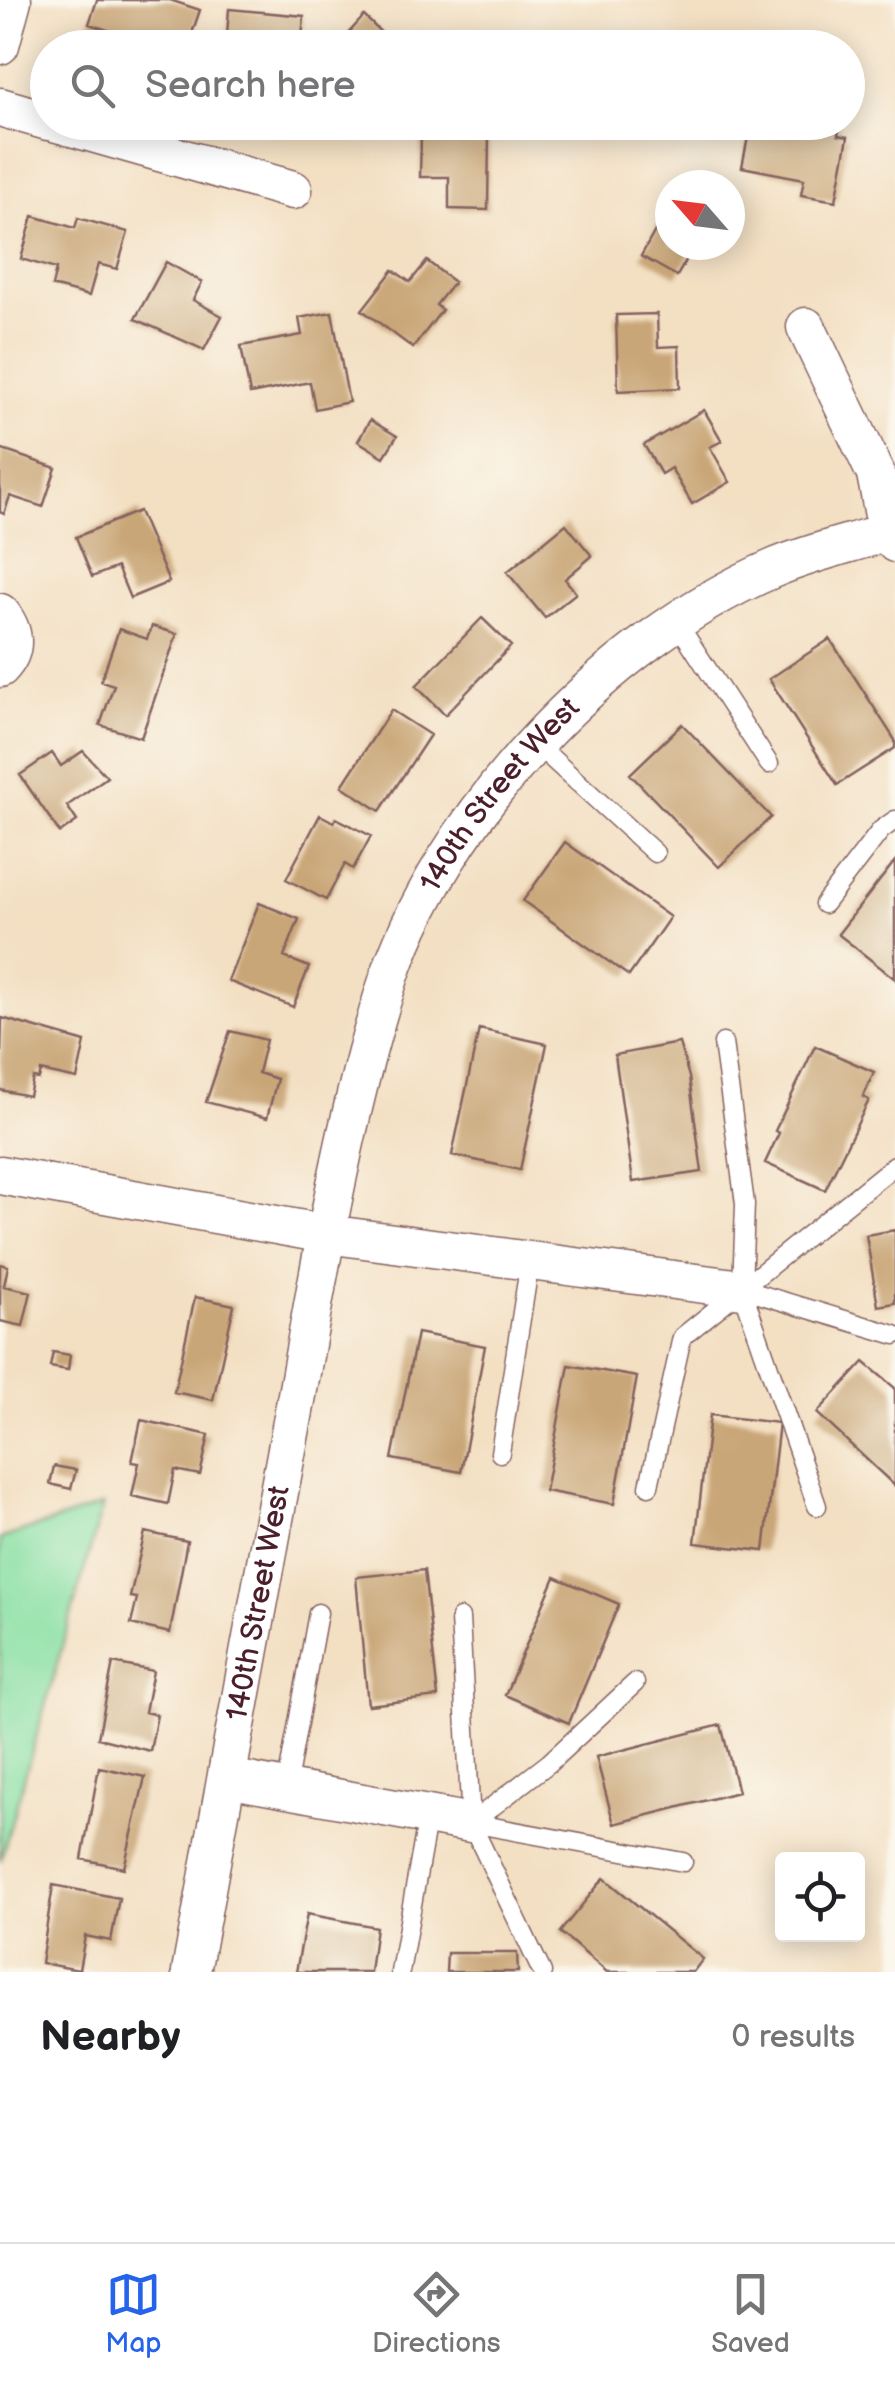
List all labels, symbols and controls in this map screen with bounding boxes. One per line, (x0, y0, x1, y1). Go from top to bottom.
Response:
search box (30, 30, 865, 140)
icon: search (65, 58, 120, 113)
text: Search here (145, 63, 356, 108)
north arrow (655, 170, 745, 260)
street label: 140th Street West (413, 690, 587, 898)
street label: 140th Street West (219, 1483, 298, 1723)
map controls (775, 1852, 865, 1942)
button: locate (775, 1852, 865, 1942)
text: Nearby (40, 2012, 180, 2063)
text: 0 results (732, 2018, 855, 2057)
tab: Map (105, 2267, 162, 2360)
tab: Directions (372, 2267, 501, 2360)
tab: Saved (711, 2267, 790, 2360)

